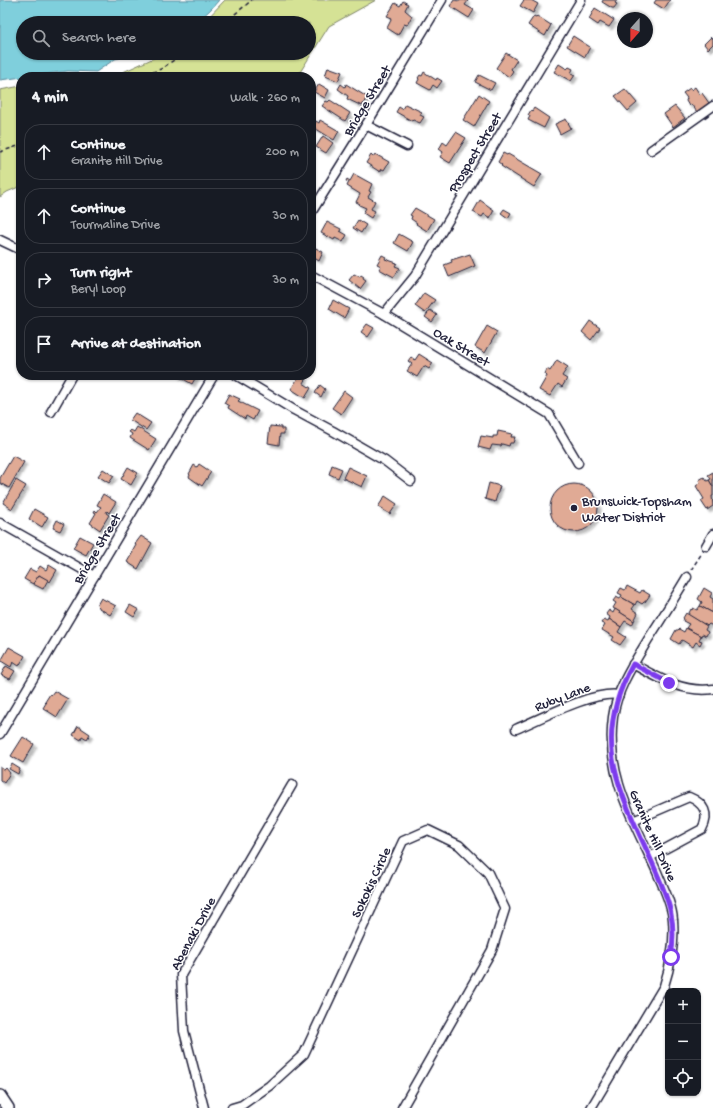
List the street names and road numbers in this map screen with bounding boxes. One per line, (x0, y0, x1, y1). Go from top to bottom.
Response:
street label: Bridge Street (340, 62, 396, 140)
street label: Prospect Street (445, 109, 507, 197)
street label: Oak Street (429, 325, 493, 372)
street label: Bridge Street (70, 510, 126, 588)
street label: Ruby Lane (533, 680, 594, 717)
street label: Granite Hill Drive (624, 788, 680, 885)
street label: Sokokis Circle (349, 844, 396, 921)
street label: Abenaki Drive (168, 894, 221, 974)

